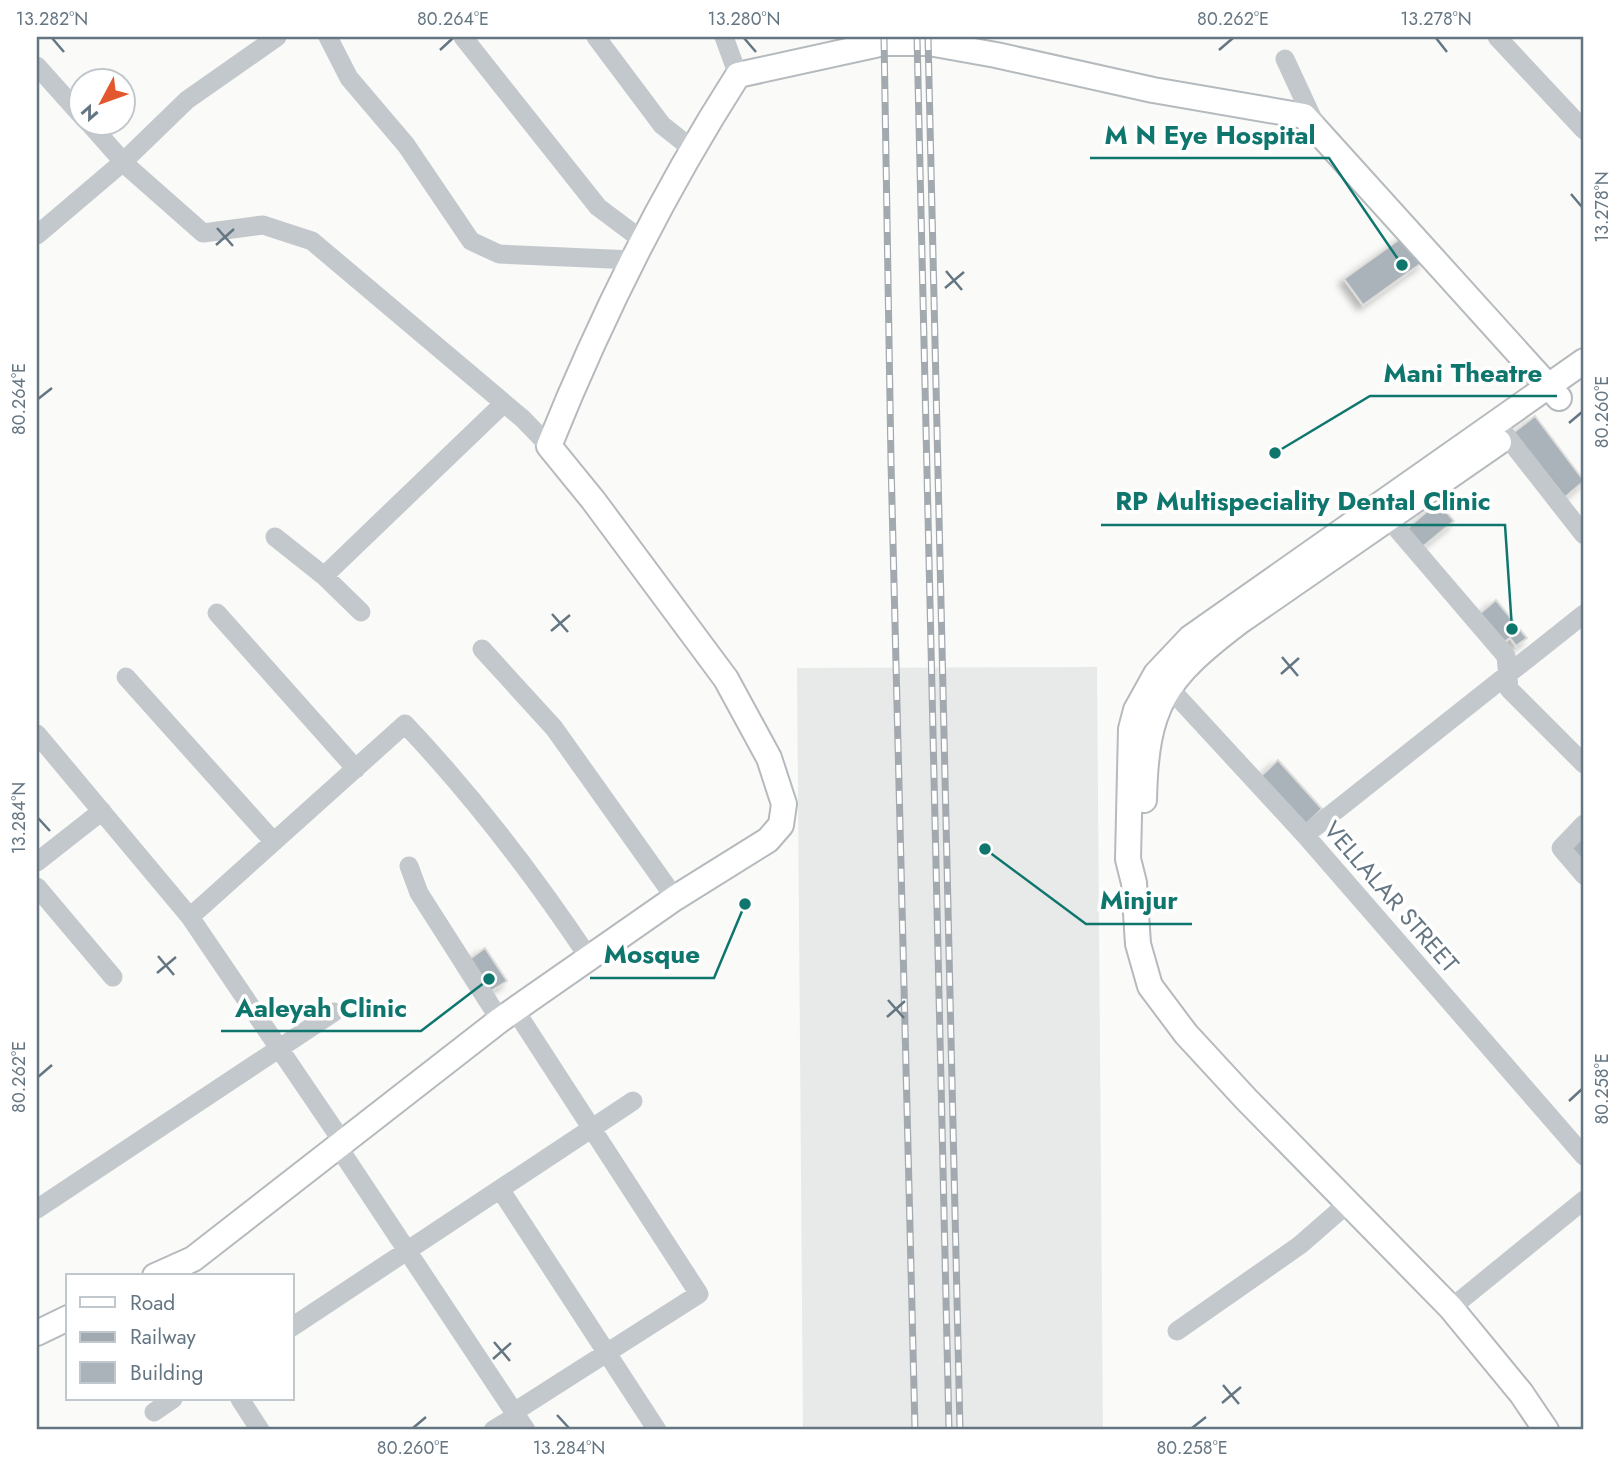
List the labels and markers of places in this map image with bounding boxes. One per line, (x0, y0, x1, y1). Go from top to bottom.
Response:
callout: M N Eye Hospital (1090, 111, 1329, 158)
callout: Mani Theatre (1370, 349, 1557, 396)
callout: RP Multispeciality Dental Clinic (1101, 478, 1505, 525)
callout: Minjur (1086, 877, 1192, 924)
callout: Mosque (590, 931, 714, 978)
callout: Aaleyah Clinic (221, 984, 421, 1031)

